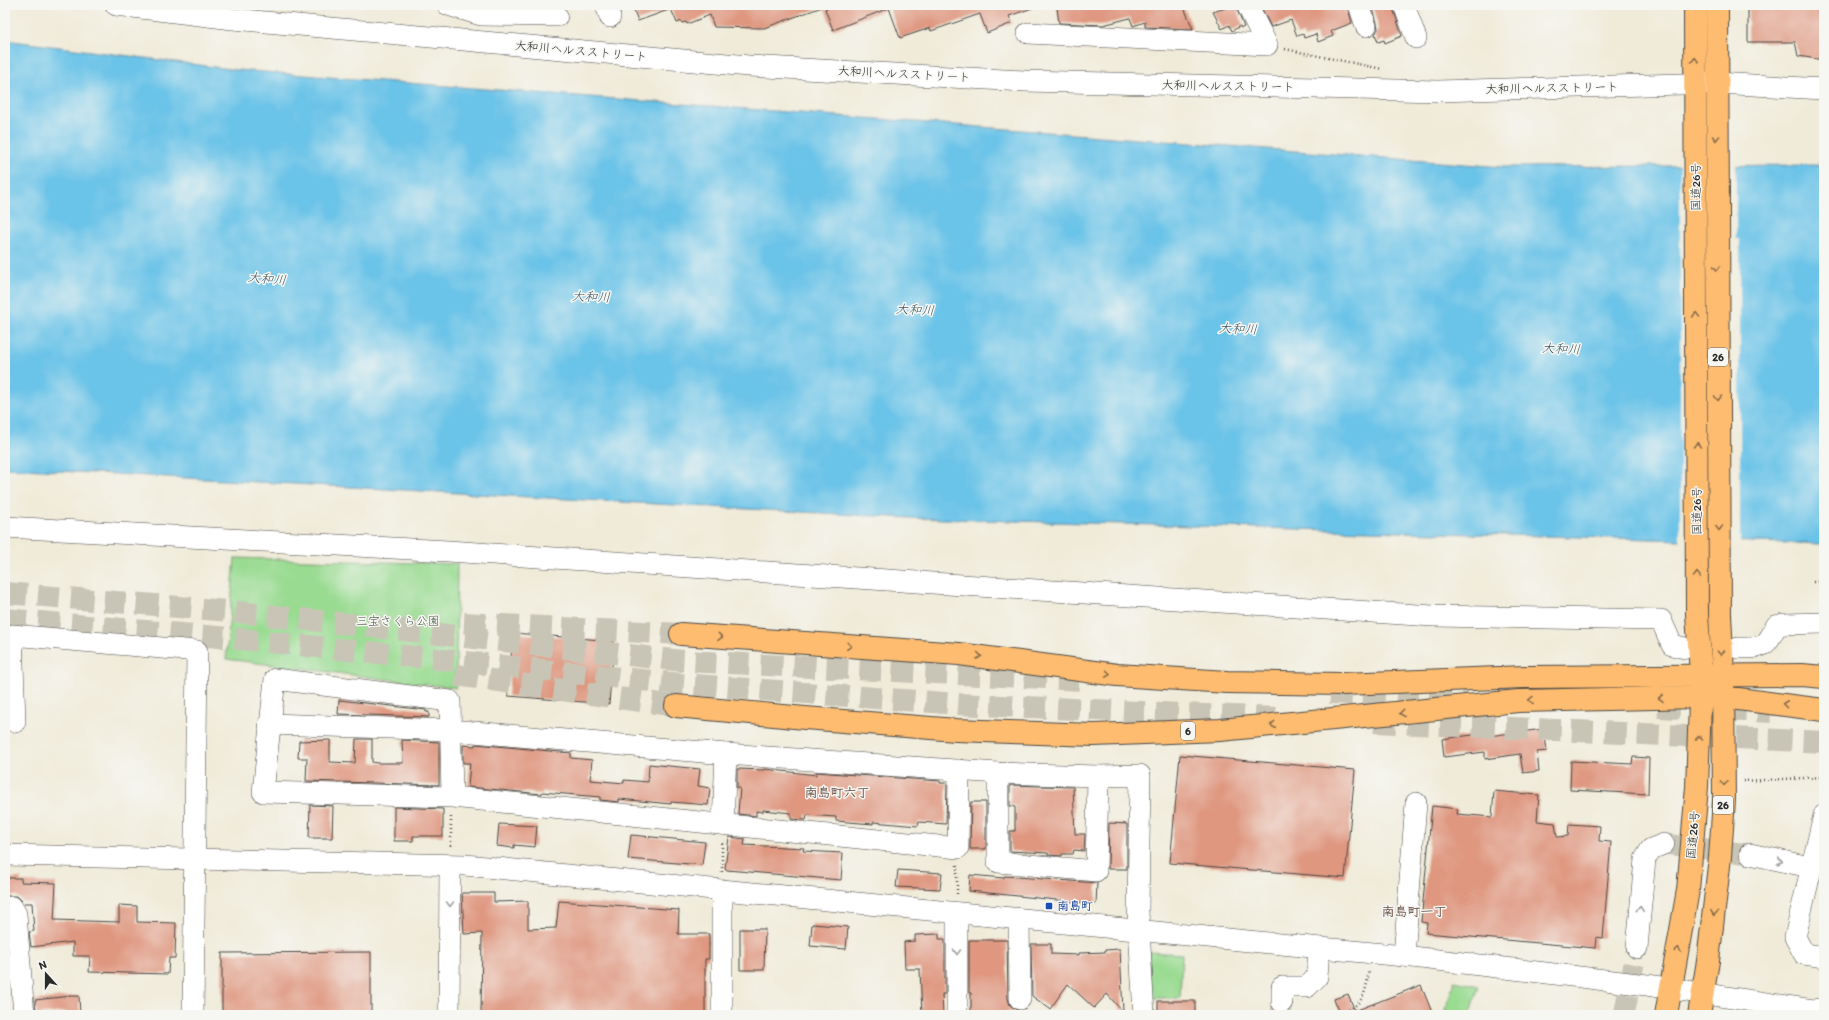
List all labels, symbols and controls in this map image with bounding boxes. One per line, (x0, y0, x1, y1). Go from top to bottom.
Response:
street label: 大和川ヘルスストリート (514, 38, 648, 64)
one-way arrow (1691, 57, 1699, 63)
street label: 大和川ヘルスストリート (837, 64, 971, 84)
street label: 大和川ヘルスストリート (1161, 78, 1295, 94)
street label: 大和川ヘルスストリート (1485, 80, 1619, 96)
one-way arrow (1712, 135, 1720, 141)
street label: 国道26号 (1689, 163, 1703, 211)
one-way arrow (1713, 265, 1721, 271)
water label: 大和川 (247, 269, 287, 288)
water label: 大和川 (571, 288, 611, 305)
water label: 大和川 (895, 301, 935, 318)
one-way arrow (1692, 312, 1700, 318)
water label: 大和川 (1218, 320, 1258, 337)
water label: 大和川 (1541, 340, 1581, 357)
road number: 26 (1708, 348, 1728, 366)
one-way arrow (1714, 395, 1722, 401)
one-way arrow (1693, 442, 1701, 448)
street label: 国道26号 (1690, 487, 1704, 535)
one-way arrow (1715, 525, 1723, 531)
one-way arrow (1693, 572, 1701, 578)
park label: 三宝さくら公園 (356, 614, 440, 628)
one-way arrow (717, 632, 723, 641)
one-way arrow (846, 641, 852, 650)
one-way arrow (1717, 650, 1726, 656)
one-way arrow (976, 651, 982, 660)
one-way arrow (1105, 669, 1111, 678)
one-way arrow (1658, 694, 1664, 702)
one-way arrow (1528, 696, 1534, 704)
one-way arrow (1782, 700, 1789, 709)
one-way arrow (1399, 708, 1405, 717)
one-way arrow (1269, 720, 1276, 729)
road number: 6 (1181, 722, 1195, 740)
one-way arrow (1695, 735, 1704, 741)
one-way arrow (1720, 780, 1728, 786)
district label: 南島町六丁 (804, 785, 870, 800)
road number: 26 (1713, 796, 1733, 814)
street label: 国道26号 (1684, 810, 1702, 860)
one-way arrow (1777, 856, 1783, 864)
place label: 南島町 (1057, 899, 1093, 913)
one-way arrow (446, 901, 454, 907)
marker: 南島町 (1044, 901, 1054, 911)
district label: 南島町一丁 (1381, 904, 1447, 919)
one-way arrow (1636, 906, 1645, 912)
one-way arrow (1710, 910, 1719, 916)
one-way arrow (1673, 947, 1682, 954)
one-way arrow (953, 949, 961, 955)
north arrow (26, 954, 66, 994)
text: N (37, 958, 48, 973)

